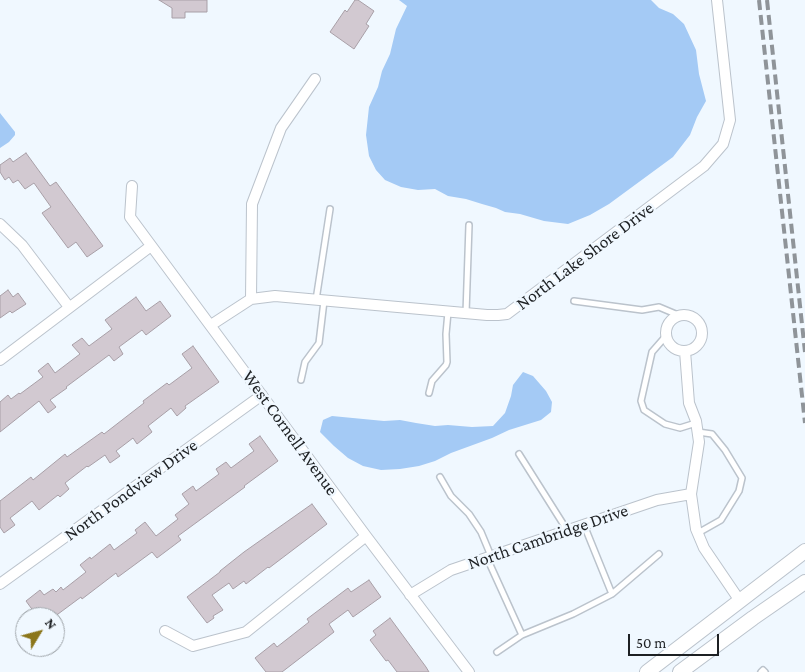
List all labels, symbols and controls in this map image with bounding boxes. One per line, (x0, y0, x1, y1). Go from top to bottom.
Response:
street label: North Lake Shore Drive (512, 197, 658, 315)
street label: West Cornell Avenue (237, 366, 343, 500)
street label: North Pondview Drive (60, 434, 202, 546)
street label: North Cambridge Drive (465, 499, 631, 575)
north arrow (15, 607, 65, 657)
text: N (42, 615, 60, 632)
scale bar (630, 624, 721, 656)
text: 50 m (636, 635, 666, 651)

